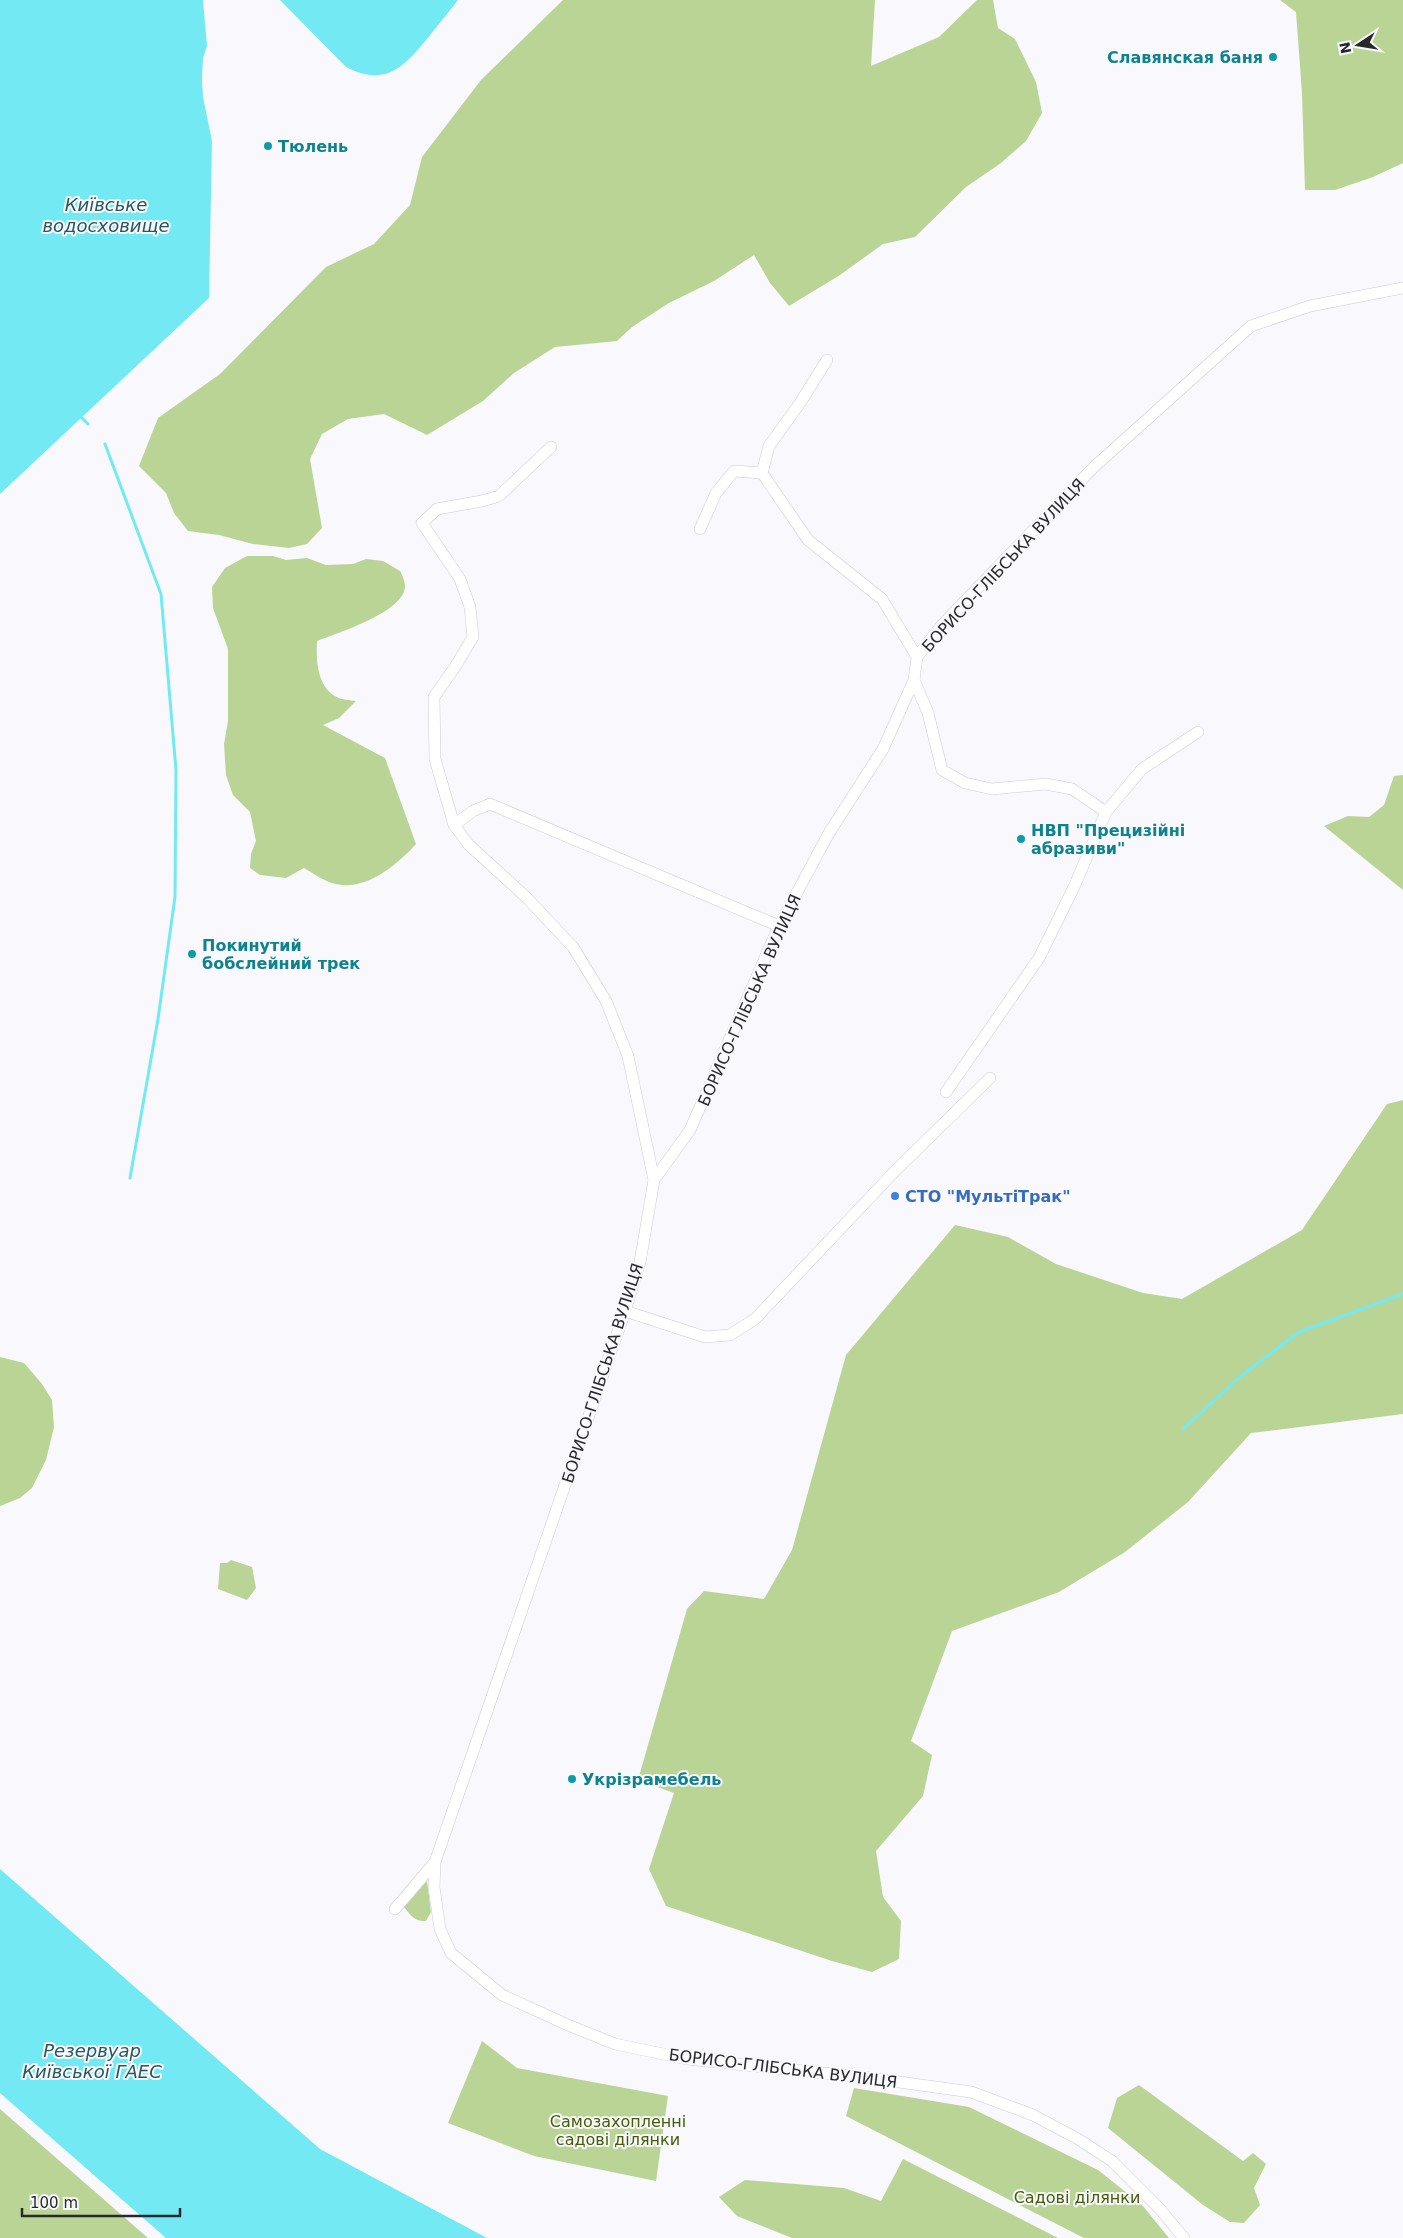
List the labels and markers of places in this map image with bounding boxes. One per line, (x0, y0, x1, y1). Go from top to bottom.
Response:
place label: Славянская баня (1107, 48, 1263, 67)
marker: Славянская баня (1267, 51, 1279, 63)
place label: Тюлень (278, 137, 348, 156)
marker: Тюлень (262, 140, 274, 152)
place label: НВП "Прецизійні абразиви" (1031, 821, 1185, 858)
marker: НВП "Прецизійні абразиви" (1015, 833, 1027, 845)
place label: Покинутий бобслейний трек (202, 936, 360, 973)
marker: Покинутий бобслейний трек (186, 948, 198, 960)
place label: СТО "МультіТрак" (905, 1187, 1070, 1206)
marker: СТО "МультіТрак" (889, 1190, 901, 1202)
place label: Укрізрамебель (582, 1770, 721, 1789)
marker: Укрізрамебель (566, 1773, 578, 1785)

